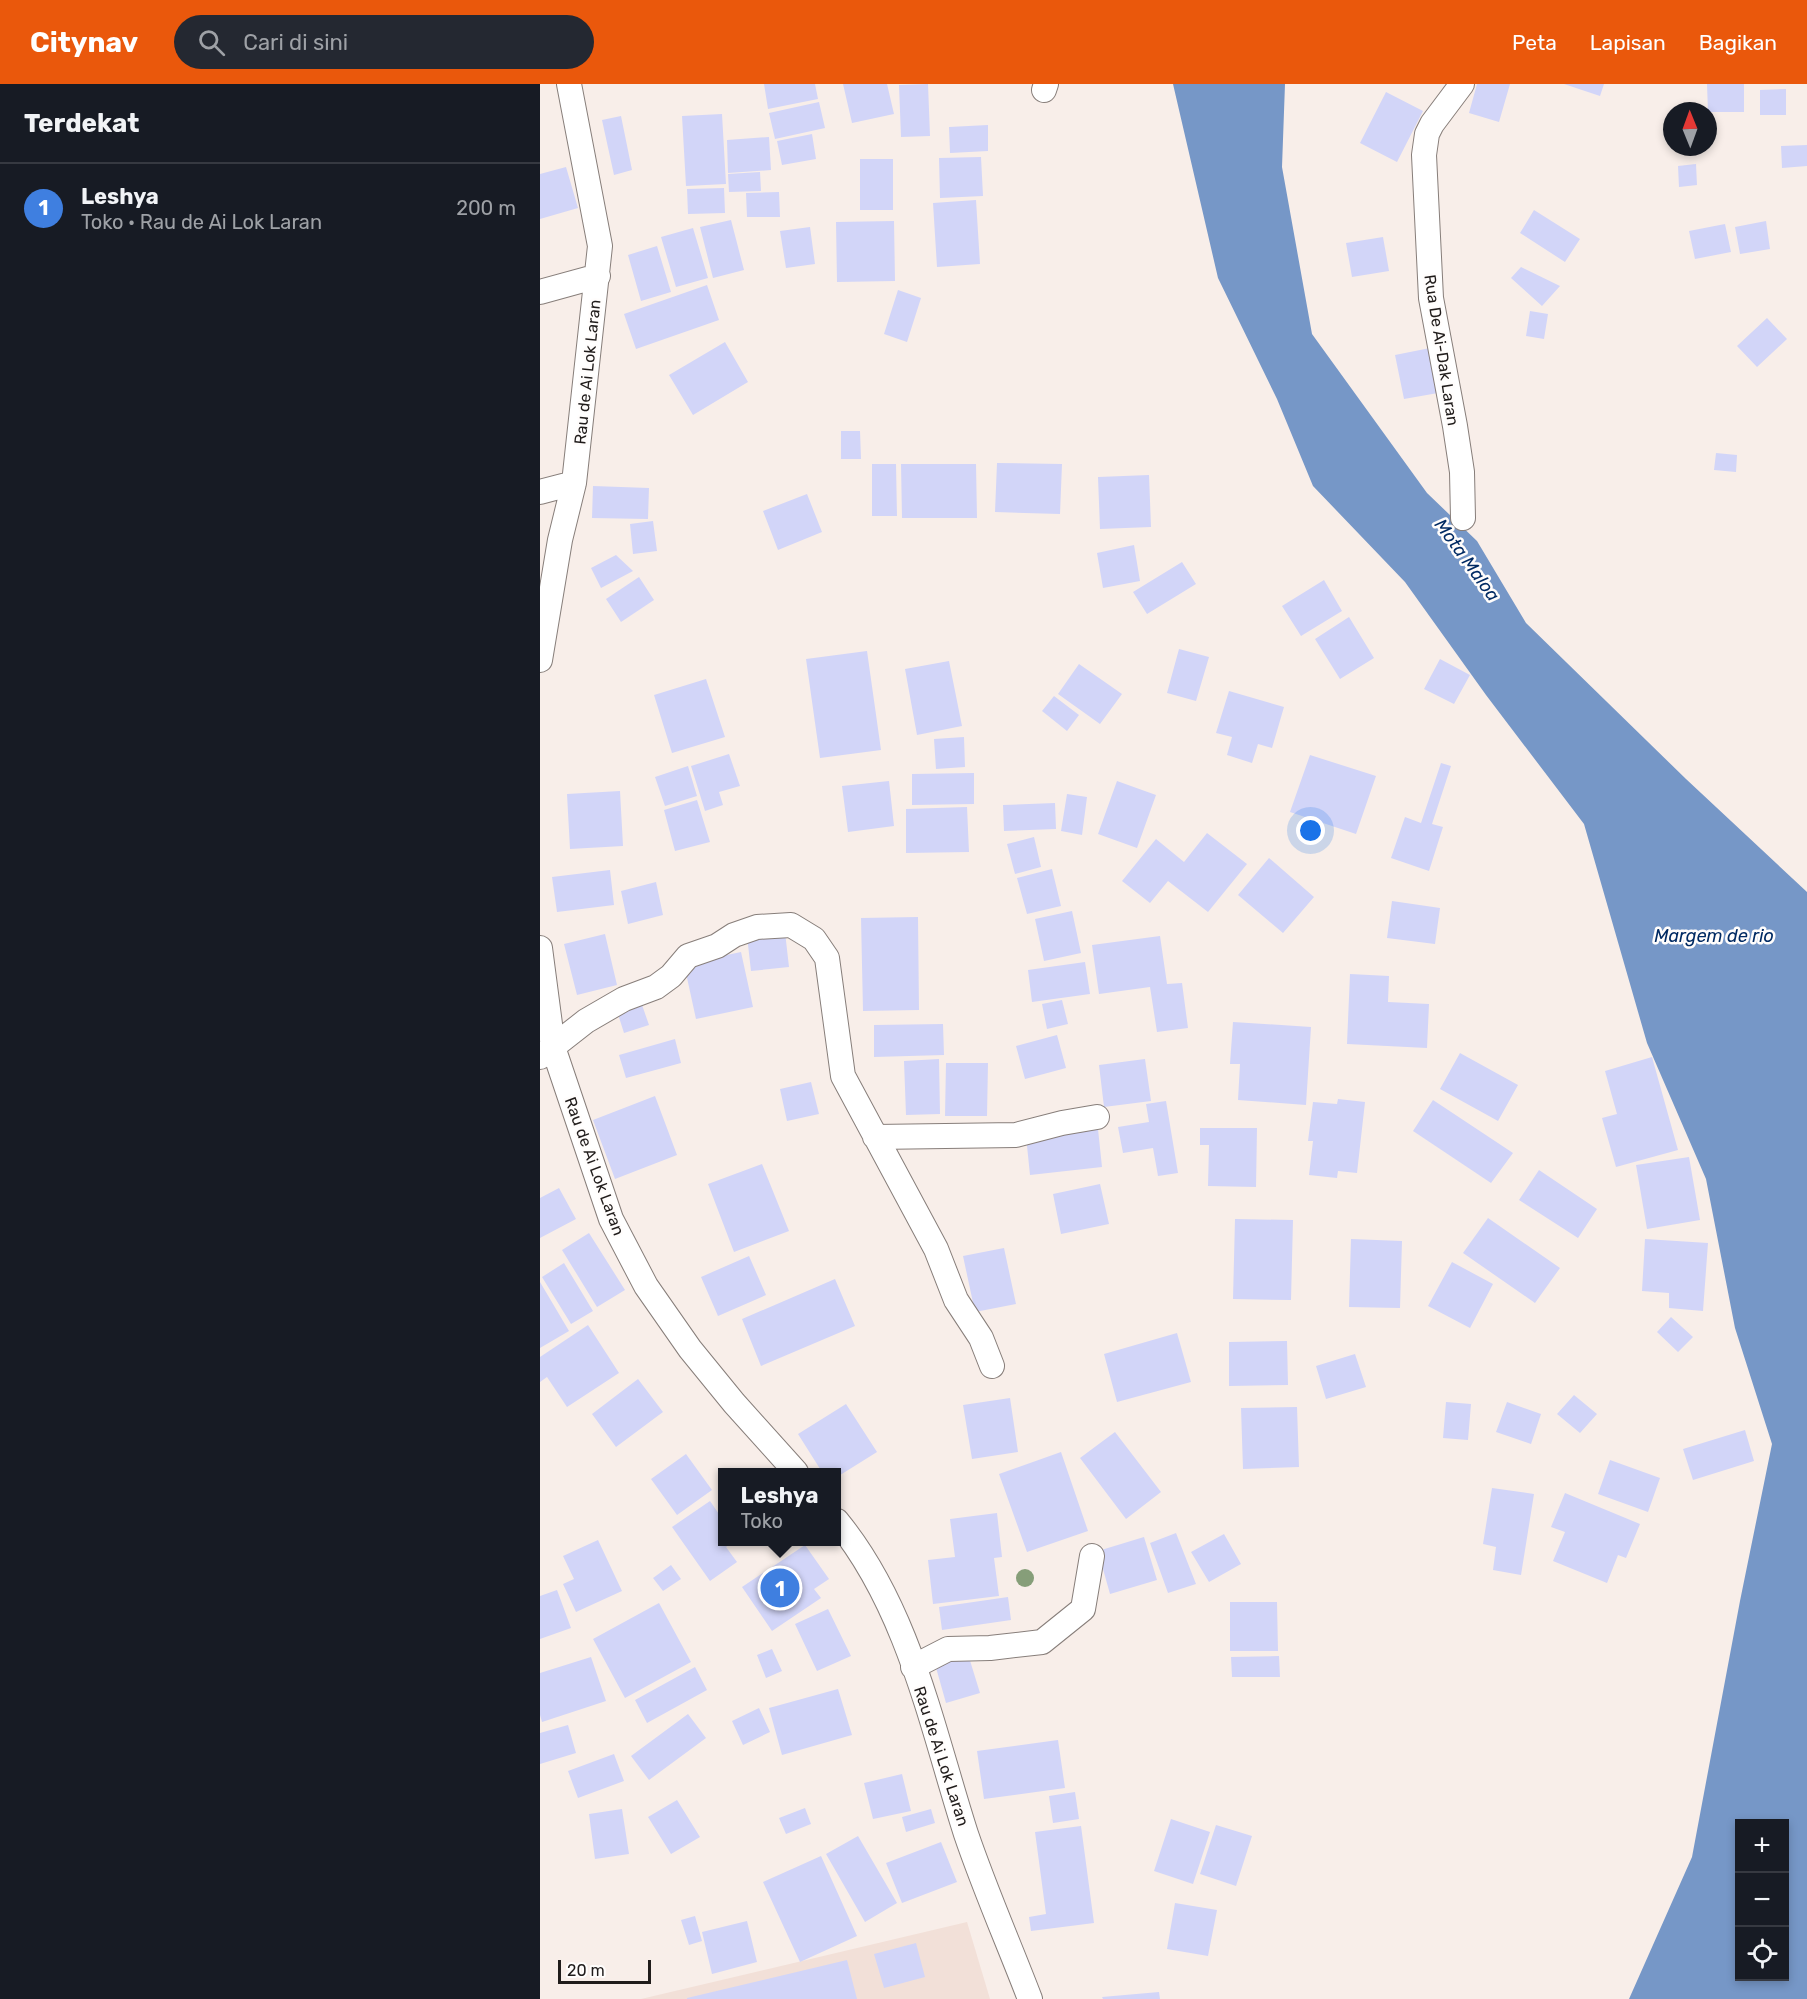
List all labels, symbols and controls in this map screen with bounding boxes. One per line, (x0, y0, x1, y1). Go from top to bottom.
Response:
search box (174, 15, 594, 69)
text: Citynav (30, 26, 138, 59)
icon: search (195, 26, 228, 59)
text: Cari di sini (243, 29, 348, 56)
text: Peta (1512, 30, 1557, 55)
text: Lapisan (1590, 30, 1666, 55)
text: Bagikan (1699, 30, 1777, 55)
north arrow (1663, 102, 1717, 156)
text: Terdekat (24, 108, 139, 139)
text: Leshya (81, 183, 159, 210)
text: 1 (39, 196, 48, 220)
text: 200 m (456, 196, 516, 220)
text: Toko · Rau de Ai Lok Laran (81, 210, 322, 234)
street label: Rua De Ai-Dak Laran (1420, 273, 1463, 427)
street label: Rau de Ai Lok Laran (570, 299, 605, 446)
water label: Mota Maloa (1430, 514, 1505, 606)
your location (1296, 816, 1325, 845)
water label: Margem de rio (1654, 925, 1774, 947)
street label: Rau de Ai Lok Laran (561, 1094, 628, 1238)
popup (718, 1468, 841, 1546)
text: Leshya (741, 1482, 818, 1509)
text: Toko (741, 1509, 783, 1533)
pin: 1 (760, 1566, 800, 1610)
street label: Rau de Ai Lok Laran (910, 1684, 973, 1828)
map controls (1735, 1819, 1789, 1981)
button: + (1735, 1819, 1789, 1873)
button: − (1735, 1873, 1789, 1927)
button: locate (1735, 1927, 1789, 1981)
scale bar (558, 1957, 651, 1984)
text: 20 m (567, 1961, 605, 1980)

